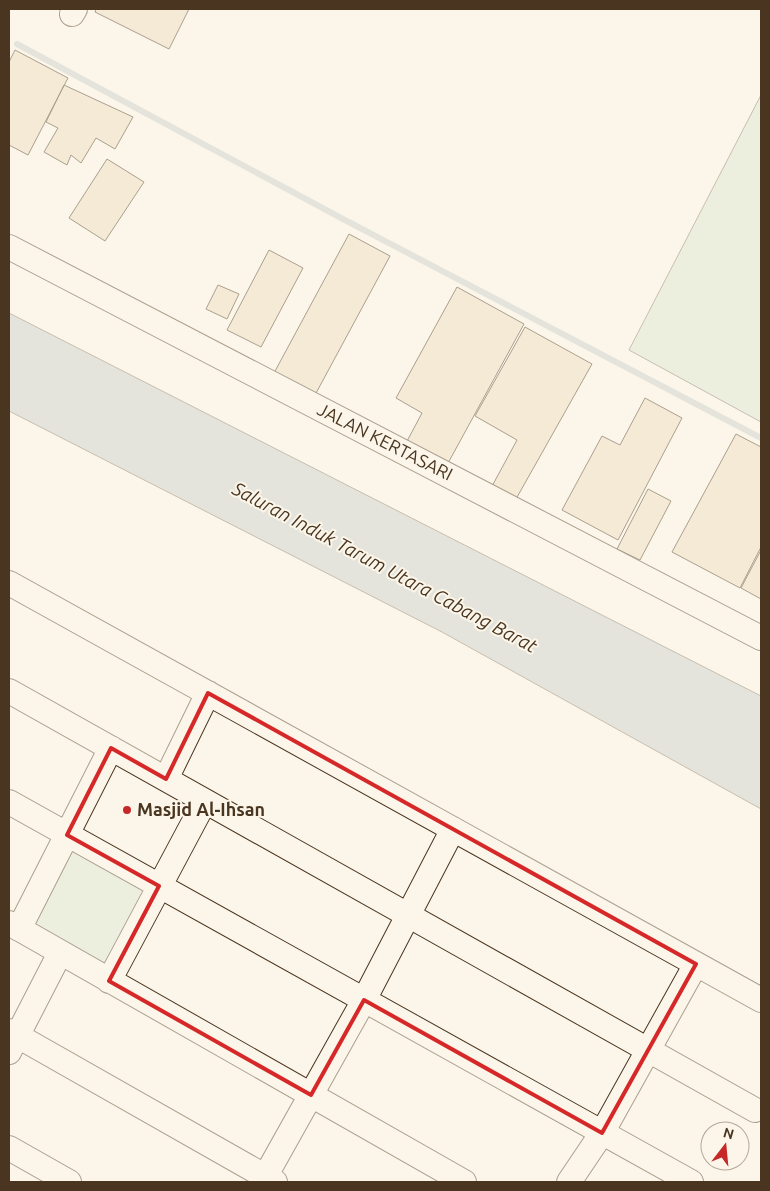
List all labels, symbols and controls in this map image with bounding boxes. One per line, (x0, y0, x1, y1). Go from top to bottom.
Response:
street label: JALAN KERTASARI (314, 398, 456, 484)
water label: Saluran Induk Tarum Utara Cabang Barat (228, 477, 542, 657)
place label: Masjid Al-Ihsan (137, 799, 265, 819)
marker: Masjid Al-Ihsan (121, 804, 133, 816)
north arrow (700, 1121, 750, 1171)
text: N (721, 1124, 736, 1143)

